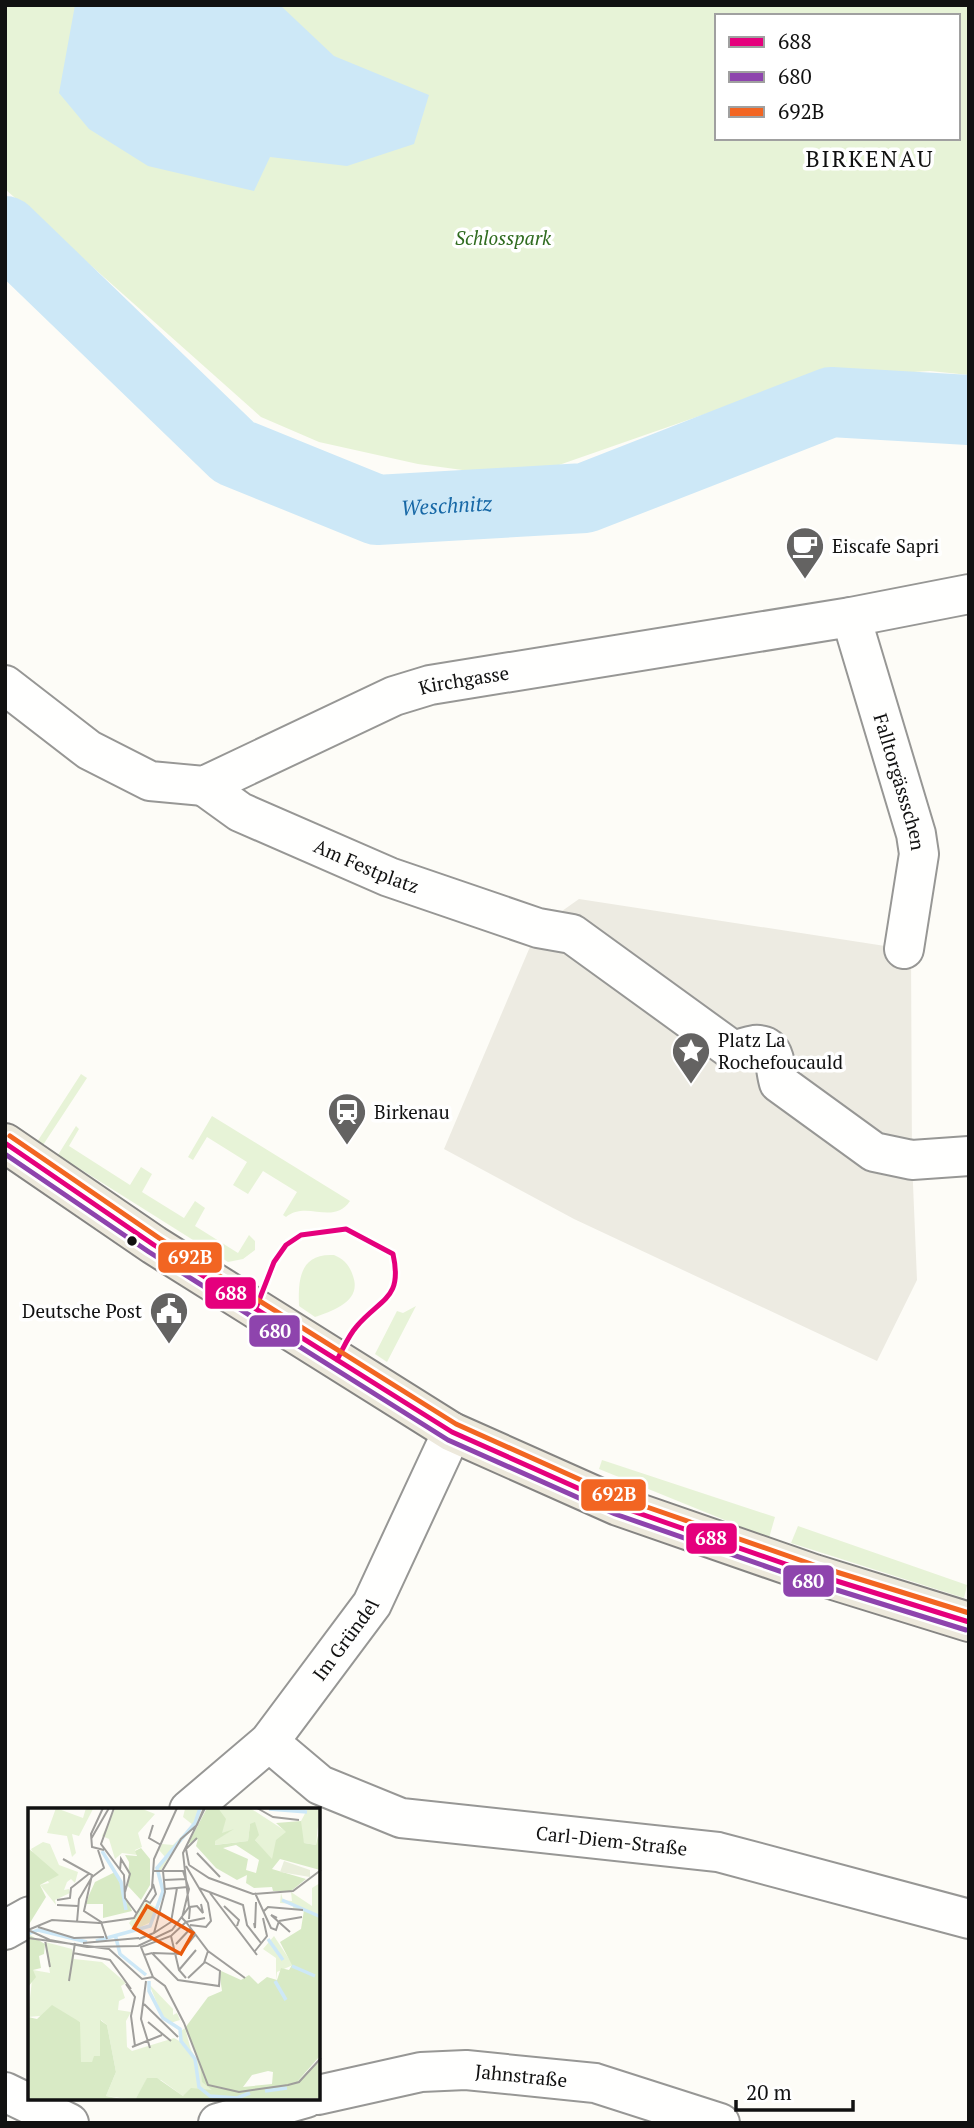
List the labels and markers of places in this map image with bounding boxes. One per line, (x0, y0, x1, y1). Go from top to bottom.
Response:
cafe icon: Eiscafe Sapri (784, 525, 826, 580)
place label: Eiscafe Sapri (832, 533, 939, 558)
place label: Platz La Rochefoucauld (718, 1027, 843, 1074)
place icon: Platz La Rochefoucauld (670, 1030, 712, 1085)
station icon: Birkenau (326, 1091, 368, 1146)
place label: Birkenau (374, 1099, 450, 1124)
unlabelled marker (125, 1234, 139, 1248)
public building icon: Deutsche Post (148, 1290, 190, 1345)
place label: Deutsche Post (22, 1298, 142, 1323)

